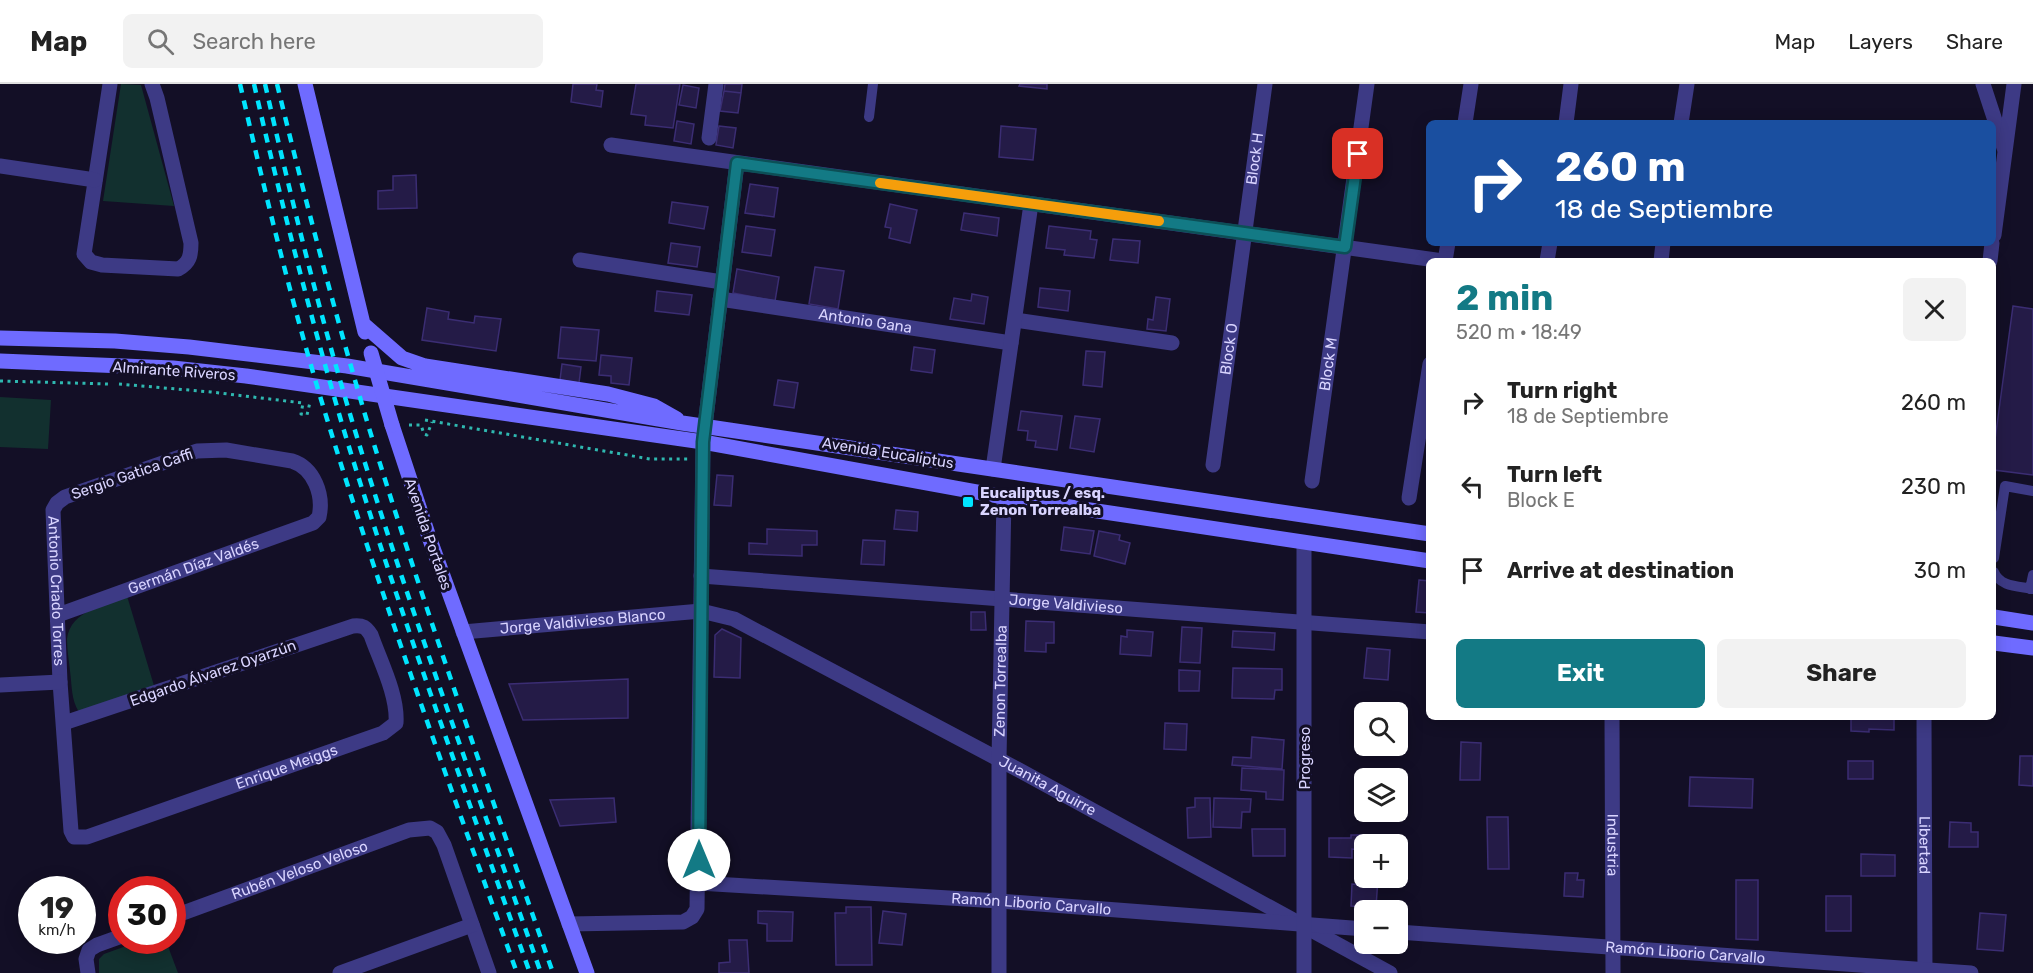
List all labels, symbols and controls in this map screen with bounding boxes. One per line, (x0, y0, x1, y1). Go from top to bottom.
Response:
search box (123, 14, 543, 68)
text: Map (30, 25, 87, 58)
icon: search (144, 25, 177, 58)
text: Search here (192, 28, 316, 55)
text: Map (1774, 29, 1815, 54)
text: Layers (1848, 29, 1913, 54)
text: Share (1946, 29, 2003, 54)
pin (1332, 128, 1383, 179)
street label: Block H (1242, 132, 1267, 186)
icon: arrive (1341, 137, 1374, 170)
text: 260 m (1555, 142, 1686, 192)
icon: right (1456, 144, 1534, 222)
text: 18 de Septiembre (1555, 193, 1773, 225)
text: 2 min (1456, 276, 1554, 319)
button: close (1903, 278, 1966, 341)
street label: Antonio Gana (817, 305, 913, 337)
text: 520 m · 18:49 (1456, 320, 1582, 344)
street label: Block O (1216, 322, 1241, 376)
street label: Block M (1316, 336, 1341, 392)
street label: Almirante Riveros (112, 358, 236, 384)
text: Turn right (1507, 377, 1617, 404)
icon: right (1456, 386, 1489, 419)
text: 260 m (1901, 389, 1966, 416)
text: 18 de Septiembre (1507, 404, 1669, 428)
street label: Avenida Eucaliptus (821, 434, 955, 472)
street label: Sergio Gatica Caffi (69, 445, 195, 503)
text: Turn left (1507, 461, 1602, 488)
icon: left (1456, 470, 1489, 503)
text: 230 m (1901, 473, 1966, 500)
street label: Avenida Portales (400, 476, 456, 593)
place label: Eucaliptus / esq. Zenon Torrealba (980, 484, 1105, 519)
text: Block E (1507, 488, 1575, 512)
marker: Eucaliptus / esq. Zenon Torrealba (961, 495, 975, 509)
street label: Antonio Criado Torres (44, 515, 68, 667)
street label: Germán Díaz Valdés (126, 534, 262, 598)
icon: arrive (1456, 554, 1489, 587)
text: Arrive at destination (1507, 557, 1734, 584)
text: 30 m (1914, 557, 1966, 584)
street label: Jorge Valdivieso (1008, 591, 1124, 617)
street label: Jorge Valdivieso Blanco (499, 605, 666, 638)
street label: Zenon Torrealba (990, 625, 1011, 737)
street label: Edgardo Álvarez Oyarzún (128, 636, 298, 710)
button: Exit (1456, 639, 1705, 708)
button: Share (1717, 639, 1966, 708)
map controls (1354, 702, 1408, 954)
button: search (1354, 702, 1408, 756)
street label: Progreso (1296, 727, 1314, 789)
street label: Enrique Meiggs (233, 740, 340, 793)
street label: Juanita Aguirre (996, 752, 1099, 820)
button: layers (1354, 768, 1408, 822)
street label: Industria (1603, 814, 1622, 876)
street label: Libertad (1915, 816, 1934, 874)
position arrow (667, 828, 731, 892)
button: + (1354, 834, 1408, 888)
street label: Rubén Veloso Veloso (229, 837, 370, 903)
speed limit sign: 30 (108, 876, 186, 954)
street label: Ramón Liborio Carvallo (951, 889, 1112, 919)
text: 19 (40, 890, 74, 926)
button: − (1354, 900, 1408, 954)
text: km/h (38, 921, 76, 939)
street label: Ramón Liborio Carvallo (1605, 938, 1766, 967)

